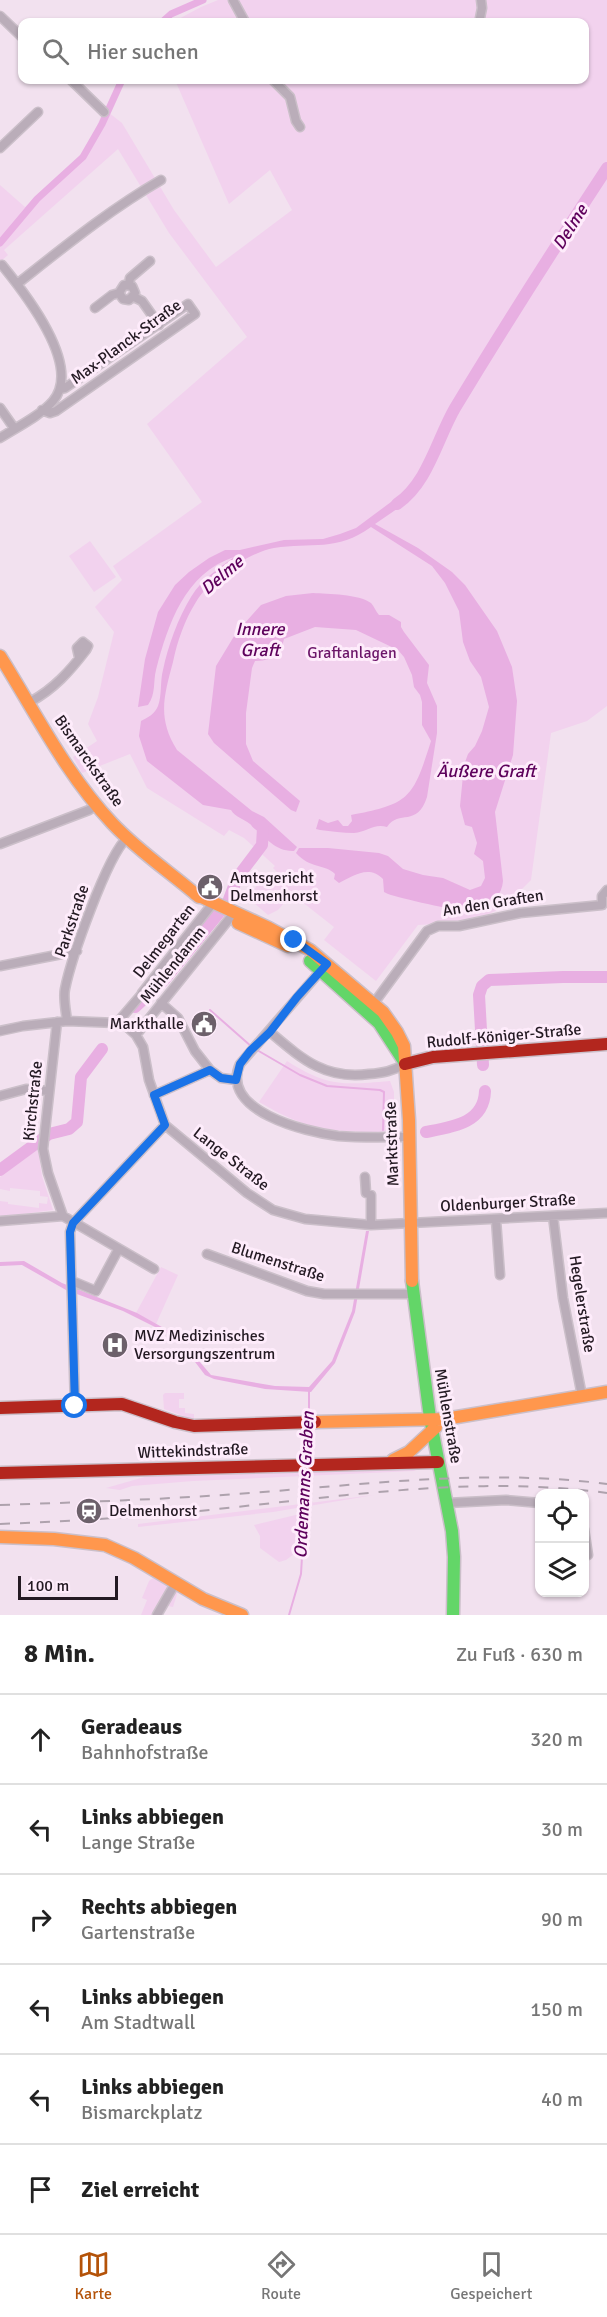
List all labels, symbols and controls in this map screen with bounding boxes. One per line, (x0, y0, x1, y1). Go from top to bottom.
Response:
search box (18, 18, 589, 84)
icon: search (39, 35, 72, 68)
text: Hier suchen (87, 38, 199, 65)
water label: Delme (548, 199, 593, 254)
street label: Max-Planck-Straße (67, 295, 185, 389)
water label: Delme (196, 550, 249, 599)
water label: Innere Graft (235, 618, 286, 661)
park label: Graftanlagen (307, 643, 397, 663)
street label: Bismarckstraße (50, 711, 128, 811)
water label: Äußere Graft (436, 760, 538, 782)
place label: Amtsgericht Delmenhorst (230, 868, 318, 906)
public building icon: Amtsgericht Delmenhorst (195, 872, 225, 902)
street label: Parkstraße (50, 882, 94, 960)
street label: An den Graften (441, 885, 545, 921)
street label: Delmegarten (129, 900, 199, 982)
street label: Mühlendamm (136, 922, 210, 1008)
route end (280, 926, 306, 952)
public building icon: Markthalle (189, 1009, 219, 1039)
place label: Markthalle (110, 1014, 184, 1034)
street label: Rudolf-Königer-Straße (426, 1019, 582, 1053)
street label: Kirchstraße (19, 1060, 47, 1142)
street label: Marktstraße (381, 1101, 403, 1187)
street label: Lange Straße (189, 1123, 273, 1195)
street label: Oldenburger Straße (440, 1189, 576, 1217)
street label: Blumenstraße (229, 1238, 327, 1286)
street label: Hegelerstraße (564, 1254, 600, 1354)
place label: MVZ Medizinisches Versorgungszentrum (134, 1326, 275, 1364)
hospital icon: MVZ Medizinisches Versorgungszentrum (100, 1330, 130, 1360)
street label: Mühlenstraße (430, 1367, 466, 1465)
route start (61, 1392, 87, 1418)
water label: Ordemanns Graben (289, 1410, 319, 1559)
street label: Wittekindstraße (137, 1439, 249, 1463)
map controls (535, 1489, 589, 1597)
button: locate (535, 1489, 589, 1543)
station icon: Delmenhorst (74, 1496, 104, 1526)
place label: Delmenhorst (109, 1501, 197, 1521)
button: layers (535, 1543, 589, 1597)
scale bar (18, 1573, 118, 1600)
text: 100 m (27, 1576, 69, 1596)
text: 8 Min. (24, 1638, 95, 1670)
text: Zu Fuß · 630 m (456, 1642, 583, 1667)
text: Geradeaus (81, 1713, 182, 1740)
icon: ahead (24, 1723, 57, 1756)
text: 320 m (530, 1727, 583, 1752)
text: Bahnhofstraße (81, 1740, 209, 1765)
text: Links abbiegen (81, 1803, 224, 1830)
icon: left (24, 1813, 57, 1846)
text: 30 m (541, 1817, 583, 1842)
text: Lange Straße (81, 1830, 195, 1855)
text: Rechts abbiegen (81, 1893, 237, 1920)
icon: right (24, 1903, 57, 1936)
text: 90 m (541, 1907, 583, 1932)
text: Gartenstraße (81, 1920, 195, 1945)
text: Links abbiegen (81, 1983, 224, 2010)
icon: left (24, 1993, 57, 2026)
text: 150 m (530, 1997, 583, 2022)
text: Am Stadtwall (81, 2010, 195, 2035)
text: Links abbiegen (81, 2073, 224, 2100)
icon: left (24, 2083, 57, 2116)
text: 40 m (541, 2087, 583, 2112)
text: Bismarckplatz (81, 2100, 202, 2125)
icon: arrive (24, 2173, 57, 2206)
text: Ziel erreicht (81, 2176, 199, 2203)
tab: Karte (75, 2248, 112, 2304)
tab: Route (261, 2248, 301, 2304)
tab: Gespeichert (450, 2248, 532, 2304)

